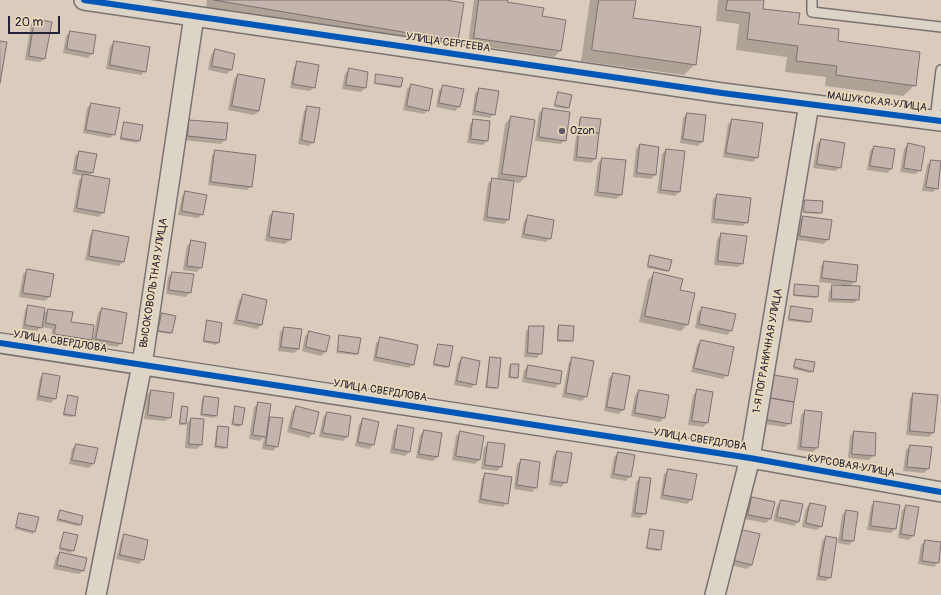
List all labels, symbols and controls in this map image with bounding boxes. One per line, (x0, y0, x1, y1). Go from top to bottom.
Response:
scale bar (10, 8, 62, 34)
text: 20 m (15, 15, 43, 30)
street label: УЛИЦА СЕРГЕЕВА (405, 31, 491, 55)
street label: МАШУКСКАЯ УЛИЦА (826, 89, 928, 115)
place label: Ozon (570, 124, 595, 138)
marker: Ozon (557, 126, 567, 136)
street label: ВЫСОКОВОЛЬТНАЯ УЛИЦА (137, 217, 171, 349)
street label: 1-Я ПОГРАНИЧНАЯ УЛИЦА (750, 287, 786, 415)
street label: УЛИЦА СВЕРДЛОВА (12, 328, 108, 356)
street label: УЛИЦА СВЕРДЛОВА (332, 377, 428, 405)
street label: УЛИЦА СВЕРДЛОВА (652, 426, 748, 454)
street label: КУРСОВАЯ УЛИЦА (806, 452, 896, 480)

